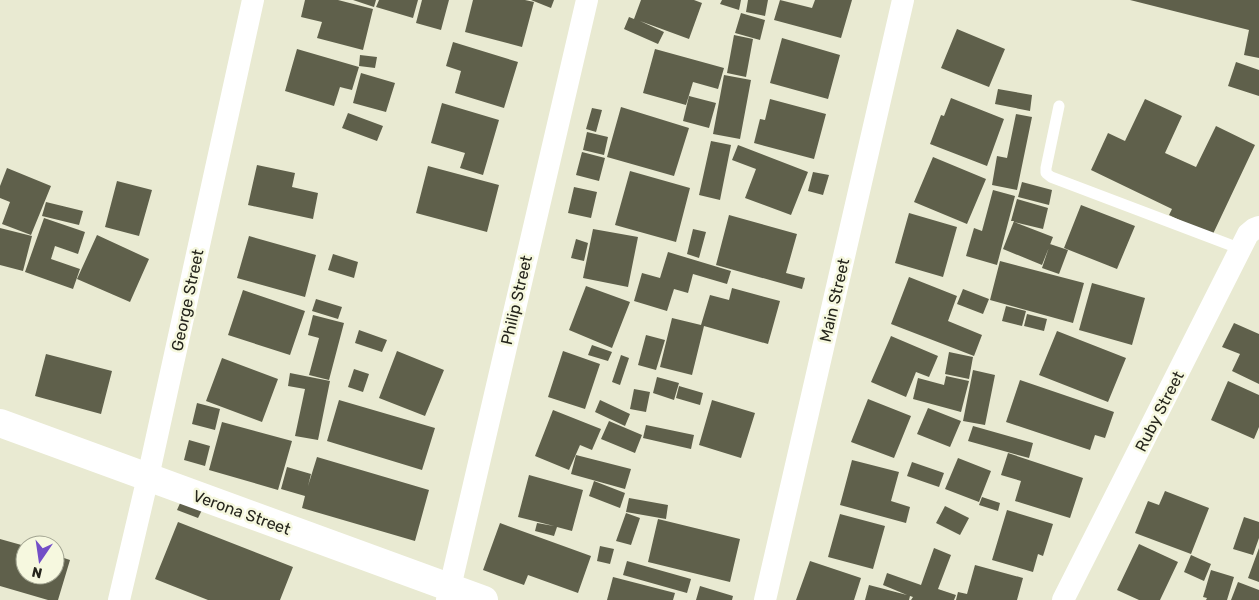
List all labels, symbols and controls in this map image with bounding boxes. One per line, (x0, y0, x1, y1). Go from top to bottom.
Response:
street label: George Street (167, 247, 208, 353)
street label: Philip Street (497, 253, 536, 347)
street label: Main Street (816, 256, 853, 344)
street label: Ruby Street (1131, 368, 1188, 455)
street label: Verona Street (190, 486, 293, 539)
north arrow (15, 535, 65, 585)
text: N (30, 563, 44, 582)

